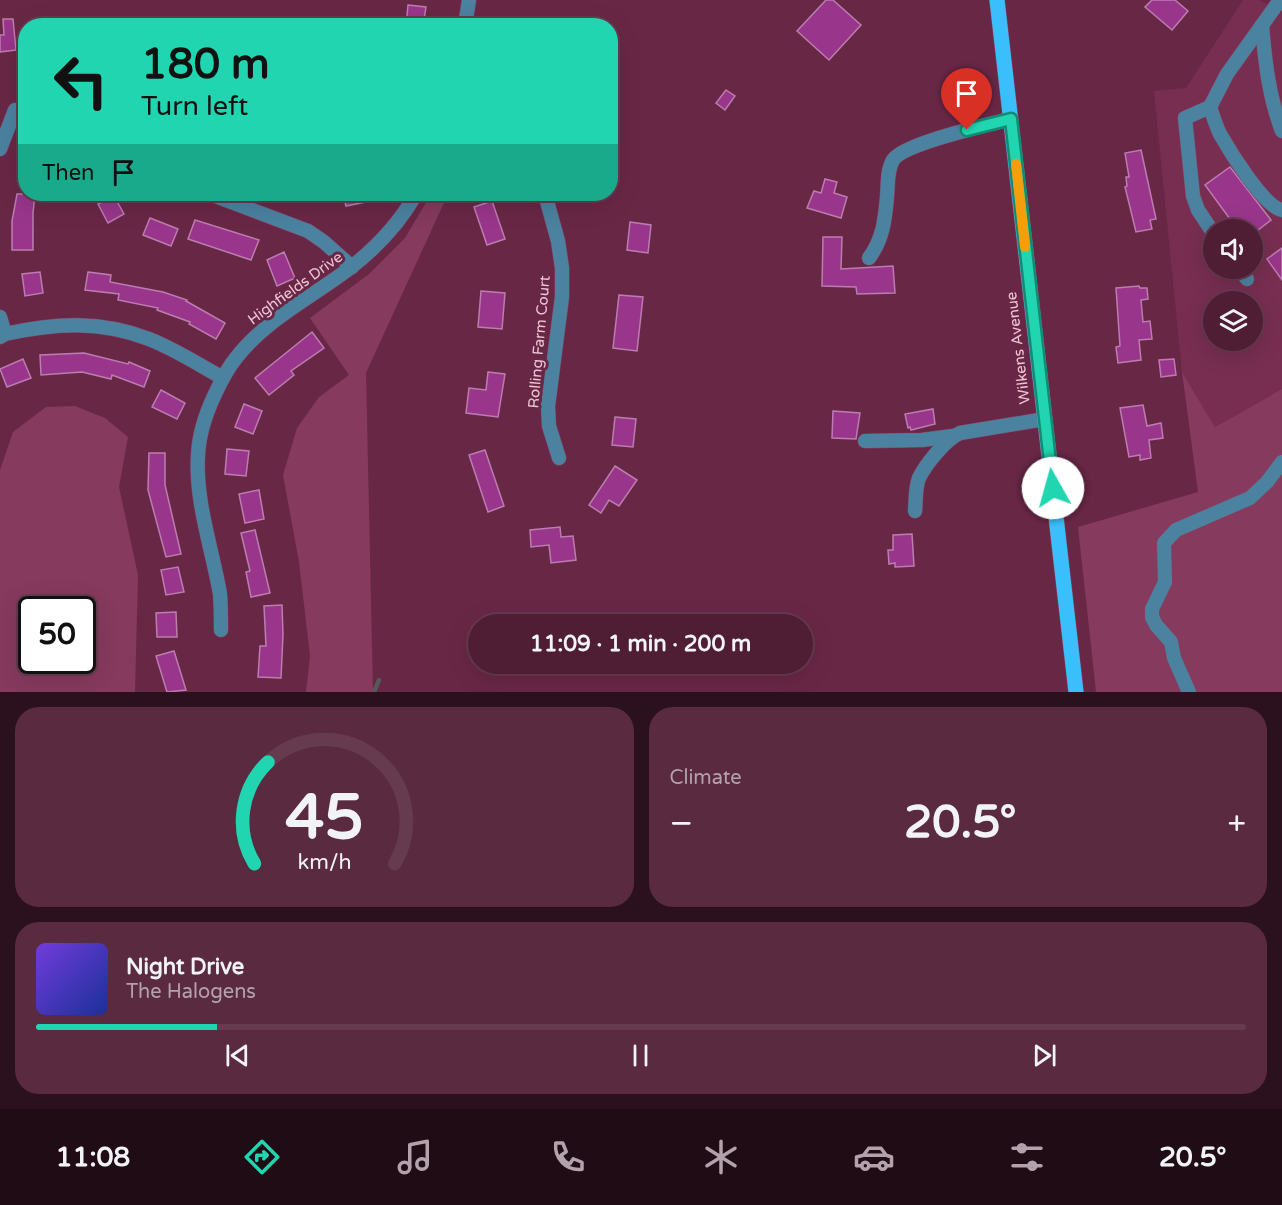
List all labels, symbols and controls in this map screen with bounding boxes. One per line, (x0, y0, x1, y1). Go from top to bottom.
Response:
text: 180 m (141, 39, 270, 90)
icon: left (42, 42, 120, 120)
pin (941, 68, 992, 130)
icon: arrive (950, 77, 983, 110)
text: Turn left (141, 90, 248, 123)
icon: arrive (107, 156, 140, 189)
text: Then (42, 160, 95, 186)
map controls (1203, 219, 1263, 351)
button: sound (1203, 219, 1263, 279)
street label: Highfields Drive (244, 248, 346, 328)
street label: Rolling Farm Court (524, 275, 554, 409)
street label: Wilkens Avenue (1002, 291, 1034, 405)
button: layers (1203, 291, 1263, 351)
position arrow (1021, 456, 1085, 520)
speed limit sign: 50 (18, 596, 96, 674)
text: 11:09 · 1 min · 200 m (530, 631, 751, 657)
text: Climate (670, 766, 742, 790)
text: 45 (285, 781, 363, 856)
text: 20.5° (904, 796, 1017, 850)
text: − (670, 804, 693, 843)
text: + (1227, 804, 1246, 843)
text: km/h (297, 849, 351, 875)
text: Night Drive (126, 954, 244, 980)
text: The Halogens (126, 980, 256, 1004)
icon: previous (221, 1039, 254, 1072)
icon: pause (624, 1039, 657, 1072)
icon: next (1028, 1039, 1061, 1072)
icon: directions (241, 1136, 283, 1178)
icon: music (394, 1136, 436, 1178)
icon: phone (547, 1136, 589, 1178)
icon: climate (700, 1136, 742, 1178)
icon: car (853, 1136, 895, 1178)
icon: filters (1006, 1136, 1048, 1178)
text: 11:08 (55, 1141, 130, 1174)
text: 20.5° (1159, 1141, 1226, 1174)

